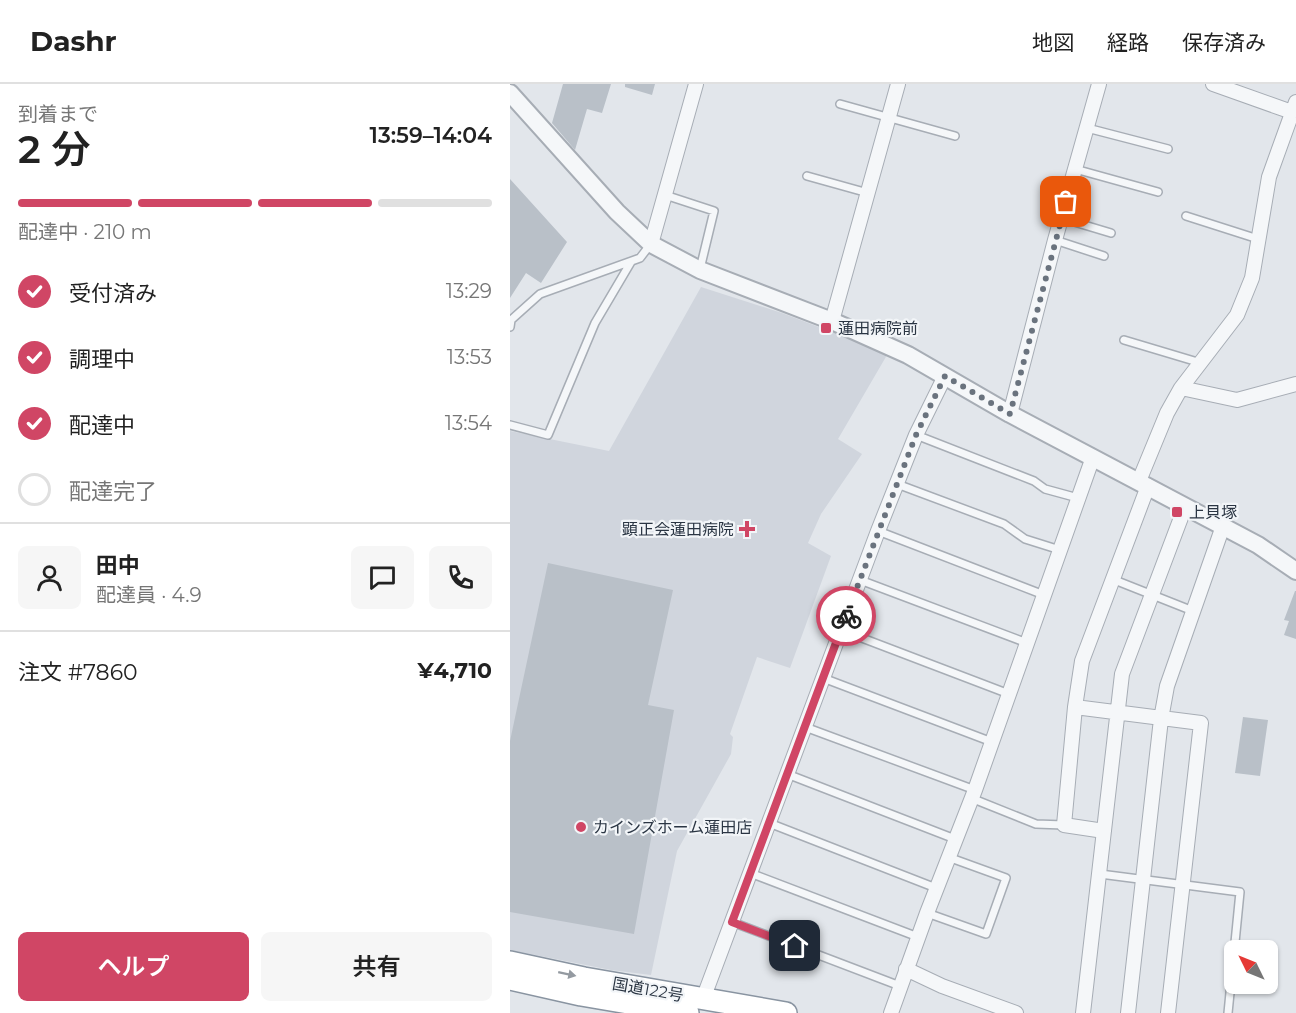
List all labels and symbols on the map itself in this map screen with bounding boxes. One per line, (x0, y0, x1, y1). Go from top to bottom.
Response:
pin (1040, 176, 1091, 227)
place label: 蓮田病院前 (838, 319, 918, 338)
marker: 蓮田病院前 (819, 321, 833, 335)
place label: 上貝塚 (1189, 503, 1237, 522)
marker: 上貝塚 (1170, 505, 1184, 519)
place label: 顕正会蓮田病院 (622, 520, 734, 539)
marker: 顕正会蓮田病院 (738, 520, 756, 538)
courier (816, 586, 876, 646)
place label: カインズホーム蓮田店 (593, 818, 752, 837)
marker: カインズホーム蓮田店 (574, 820, 588, 834)
pin (769, 920, 820, 971)
north arrow (1224, 940, 1278, 994)
one-way arrow (558, 970, 577, 979)
street label: 国道122号 (611, 974, 685, 1005)

